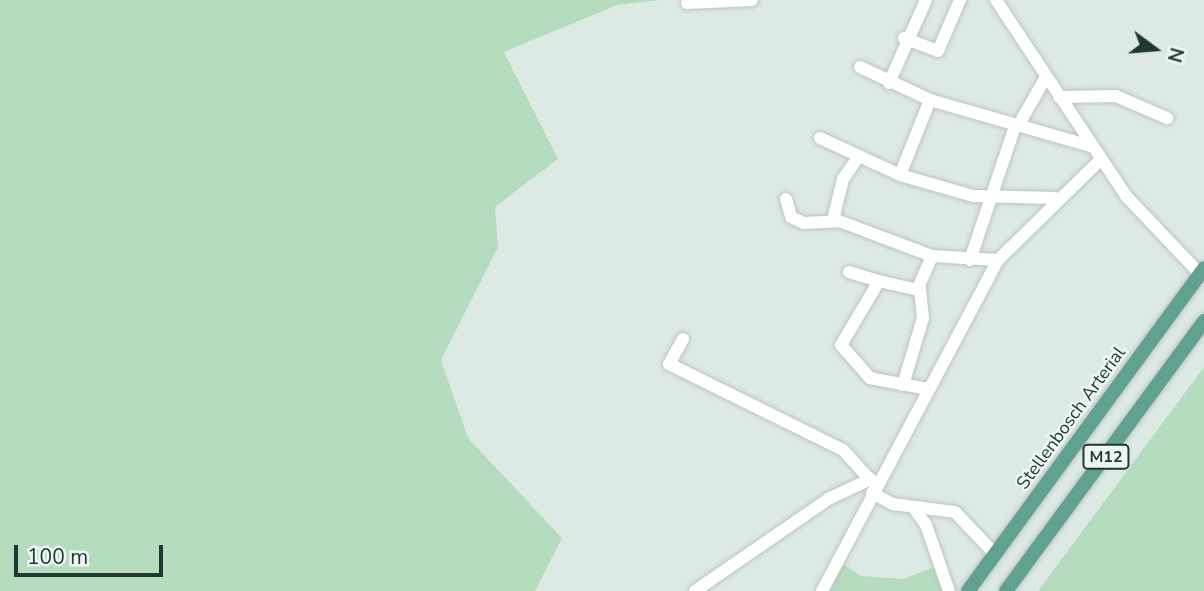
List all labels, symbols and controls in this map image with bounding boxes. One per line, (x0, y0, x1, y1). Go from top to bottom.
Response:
north arrow (1120, 14, 1190, 84)
text: N (1161, 44, 1190, 65)
street label: Stellenbosch Arterial (1012, 343, 1130, 493)
road number: M12 (1082, 445, 1130, 470)
scale bar (18, 532, 166, 576)
text: 100 m (27, 543, 88, 571)

